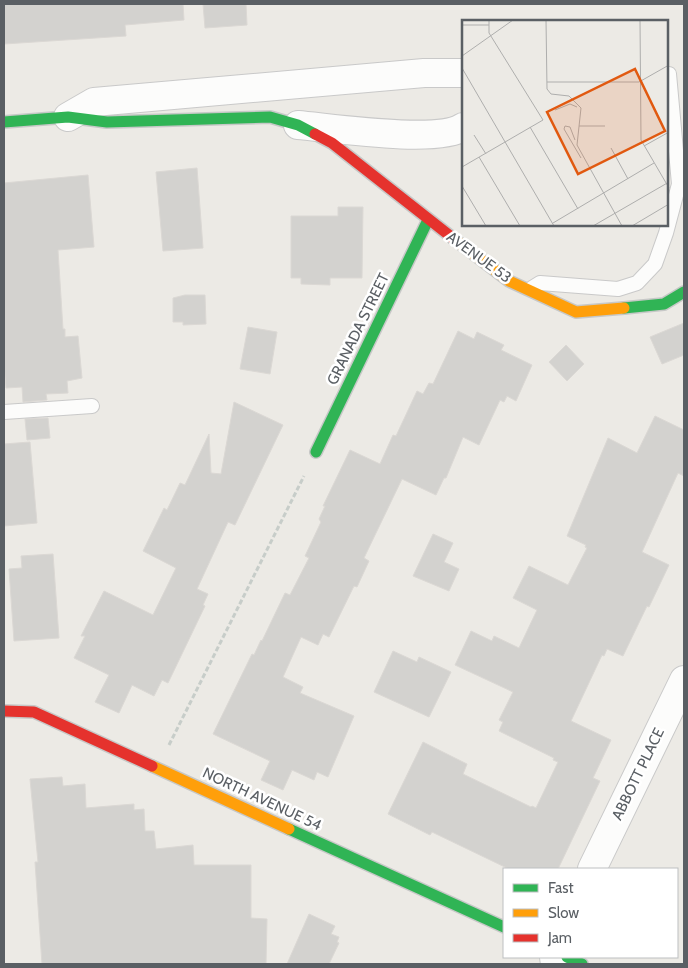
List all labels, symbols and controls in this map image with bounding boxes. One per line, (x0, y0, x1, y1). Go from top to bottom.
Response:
inset map (462, 20, 668, 226)
street label: AVENUE 53 (443, 228, 515, 286)
street label: GRANADA STREET (323, 270, 393, 388)
street label: ABBOTT PLACE (608, 725, 668, 823)
street label: NORTH AVENUE 54 (200, 764, 324, 835)
legend (503, 868, 678, 958)
text: Fast (548, 879, 573, 897)
text: Slow (548, 904, 579, 922)
text: Jam (547, 929, 572, 947)

